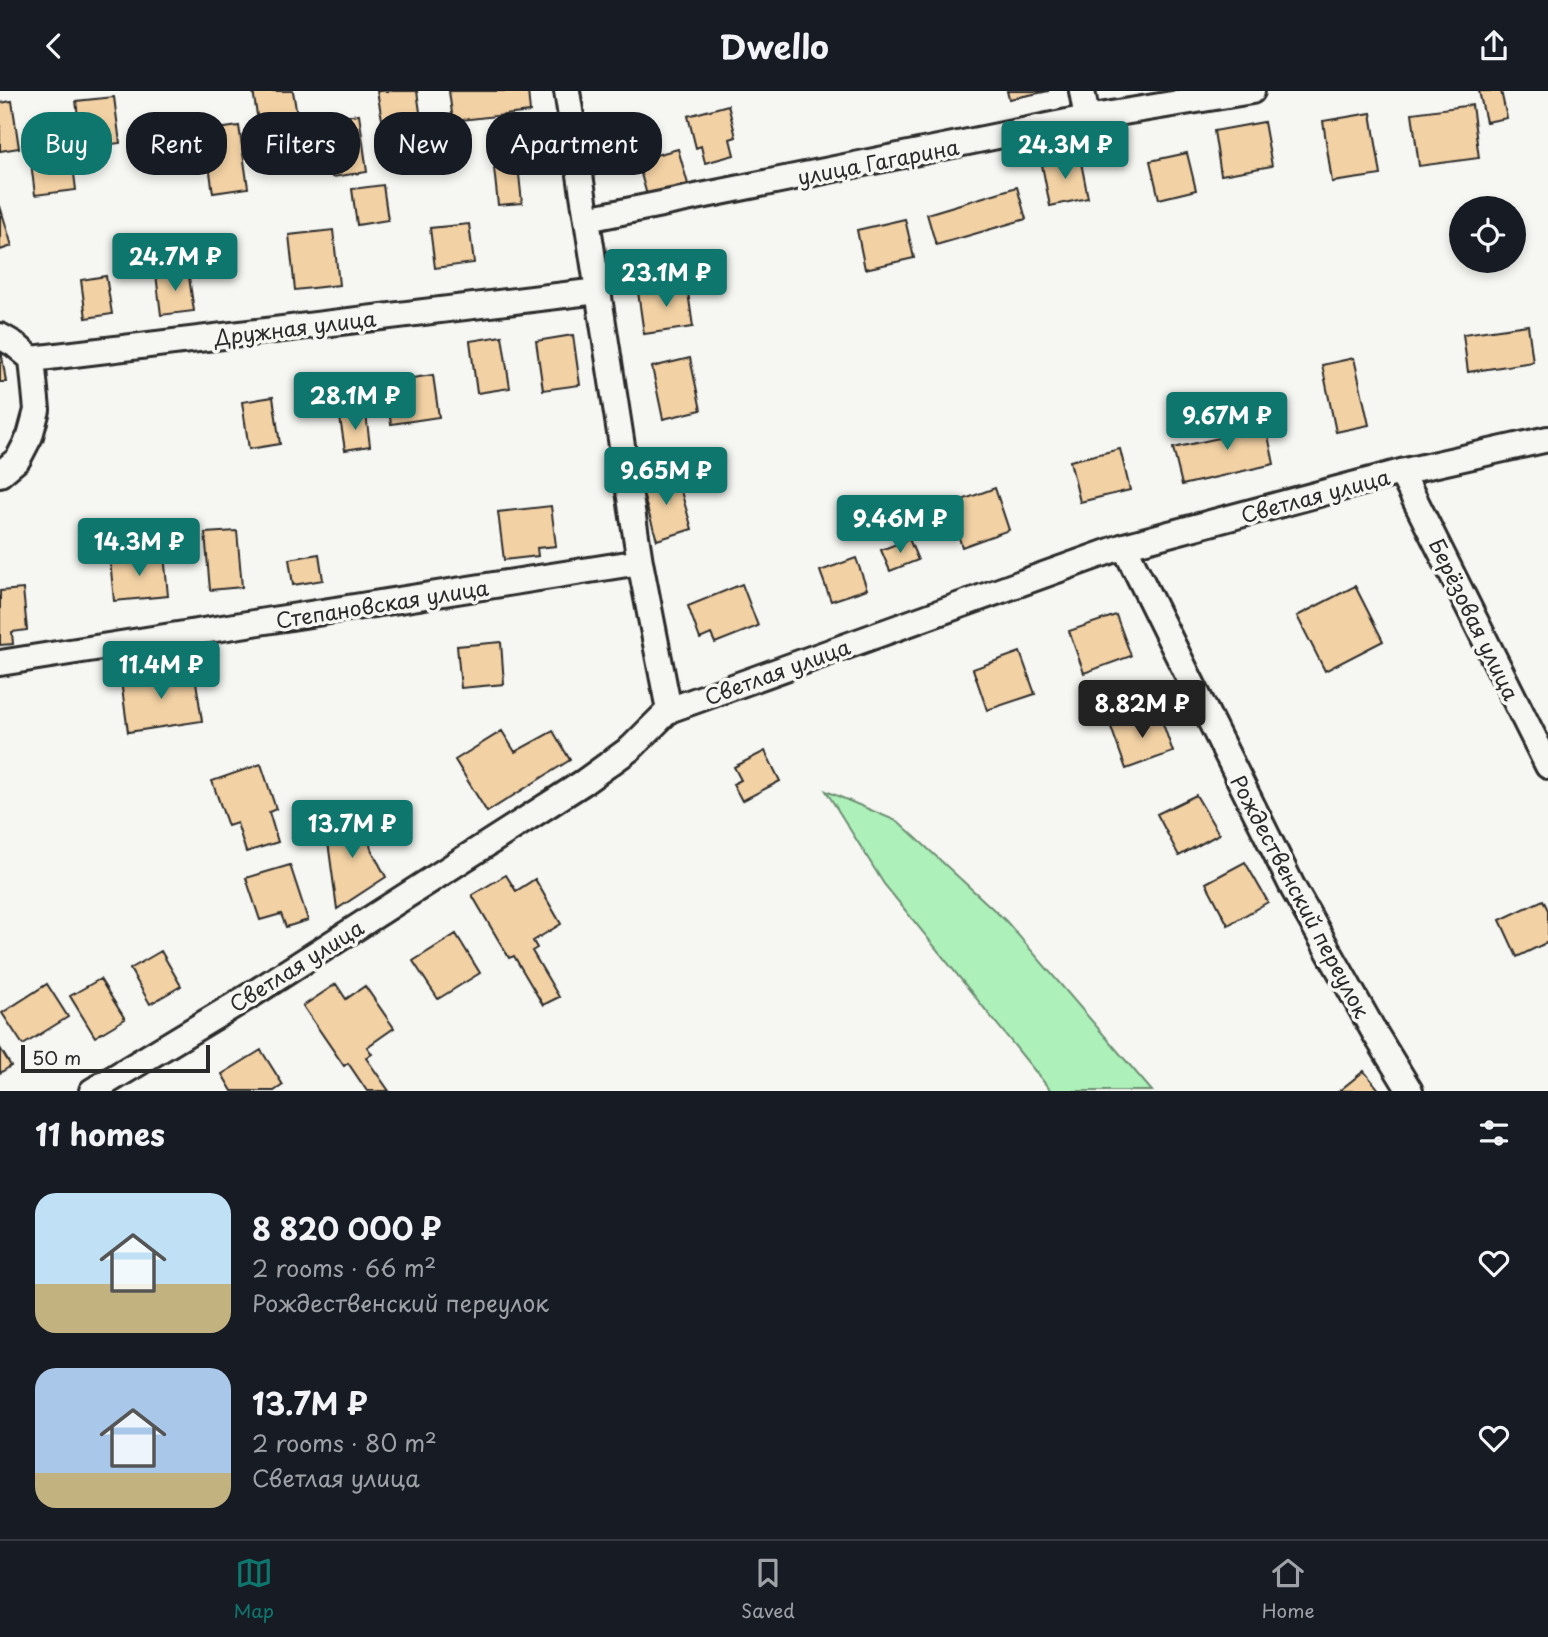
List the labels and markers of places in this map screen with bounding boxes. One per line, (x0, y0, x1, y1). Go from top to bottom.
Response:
pin: 24.3M ₽ (1000, 122, 1130, 181)
pin: 24.7M ₽ (110, 233, 240, 293)
pin: 23.1M ₽ (601, 249, 731, 309)
pin: 28.1M ₽ (290, 373, 420, 432)
pin: 9.67M ₽ (1162, 393, 1292, 452)
pin: 9.65M ₽ (601, 447, 731, 507)
pin: 9.46M ₽ (835, 496, 965, 555)
pin: 14.3M ₽ (74, 519, 204, 578)
pin: 11.4M ₽ (96, 641, 226, 701)
pin: 8.82M ₽ (1077, 681, 1207, 740)
pin: 13.7M ₽ (287, 801, 417, 860)

